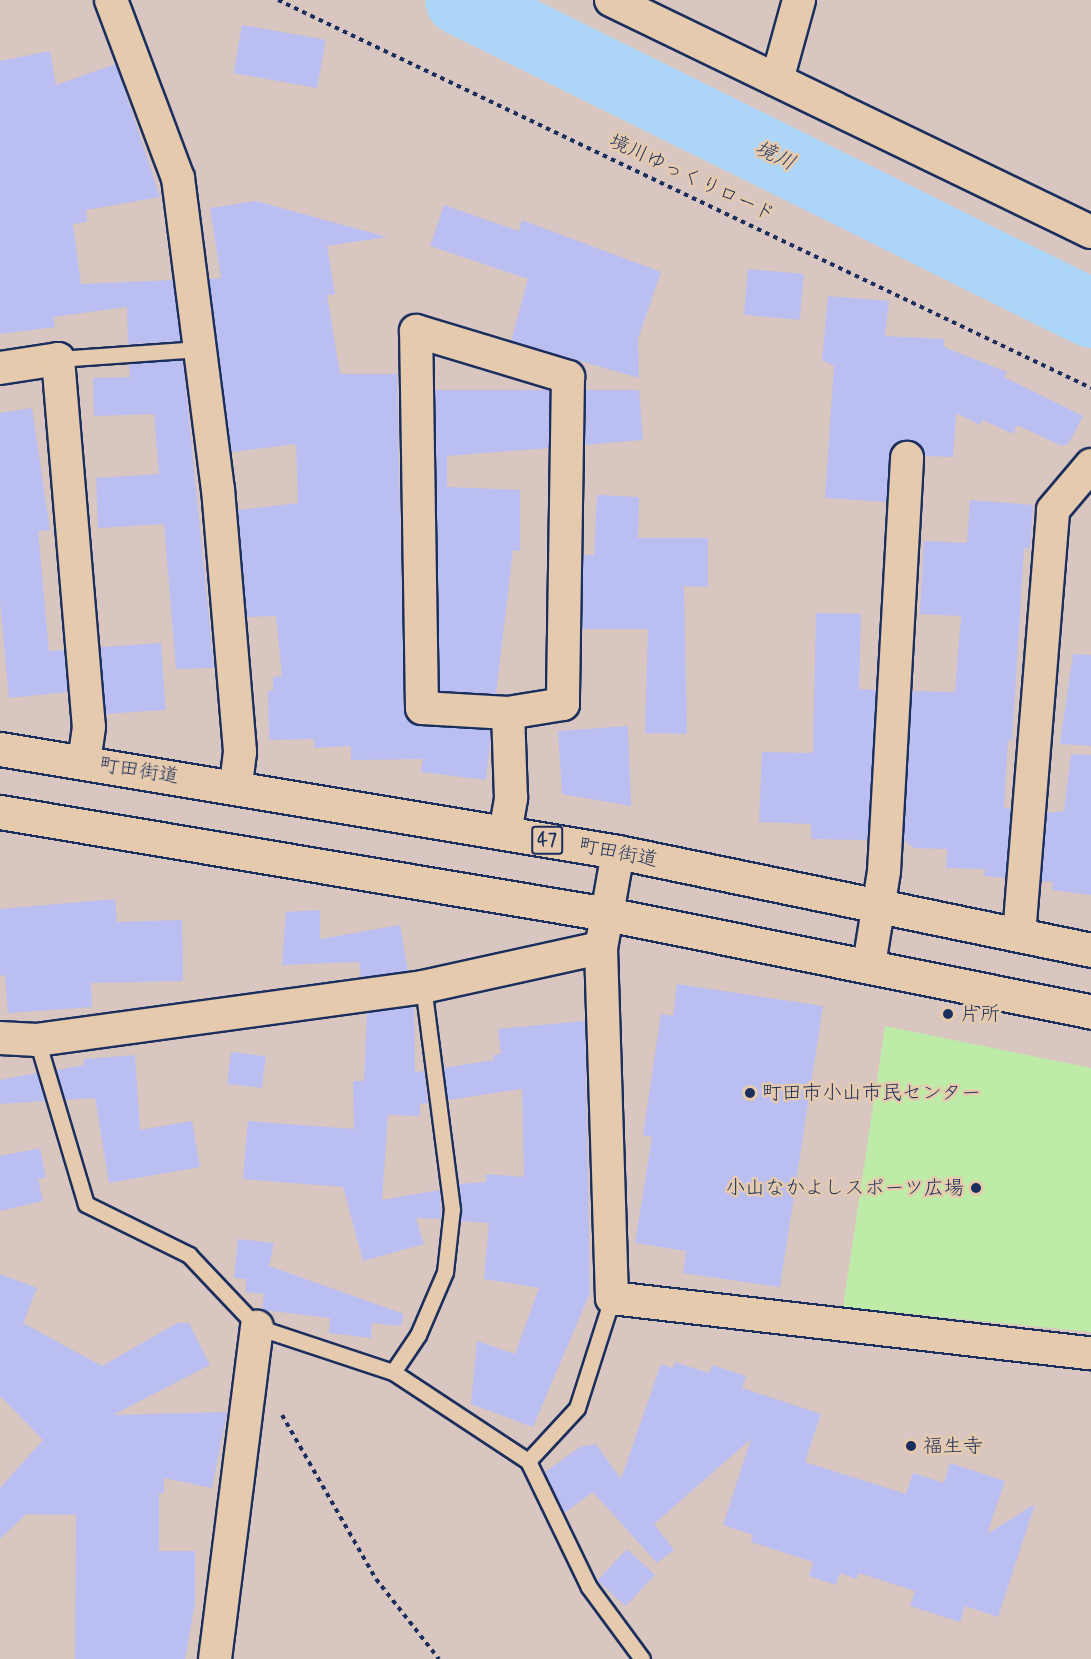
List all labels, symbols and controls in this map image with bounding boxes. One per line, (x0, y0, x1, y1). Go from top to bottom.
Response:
street label: 境川ゆっくりロード (605, 129, 779, 227)
water label: 境川 (751, 135, 799, 177)
street label: 町田街道 (98, 753, 180, 789)
road number: 47 (530, 825, 564, 855)
street label: 町田街道 (576, 834, 660, 872)
place label: 片所 (960, 1002, 1000, 1026)
marker: 片所 (941, 1007, 955, 1021)
place label: 町田市小山市民センター (762, 1081, 982, 1105)
marker: 町田市小山市民センター (743, 1086, 757, 1100)
place label: 小山なかよしスポーツ広場 (724, 1176, 964, 1200)
marker: 小山なかよしスポーツ広場 (969, 1181, 983, 1195)
place label: 福生寺 (923, 1434, 983, 1458)
marker: 福生寺 (904, 1439, 918, 1453)

